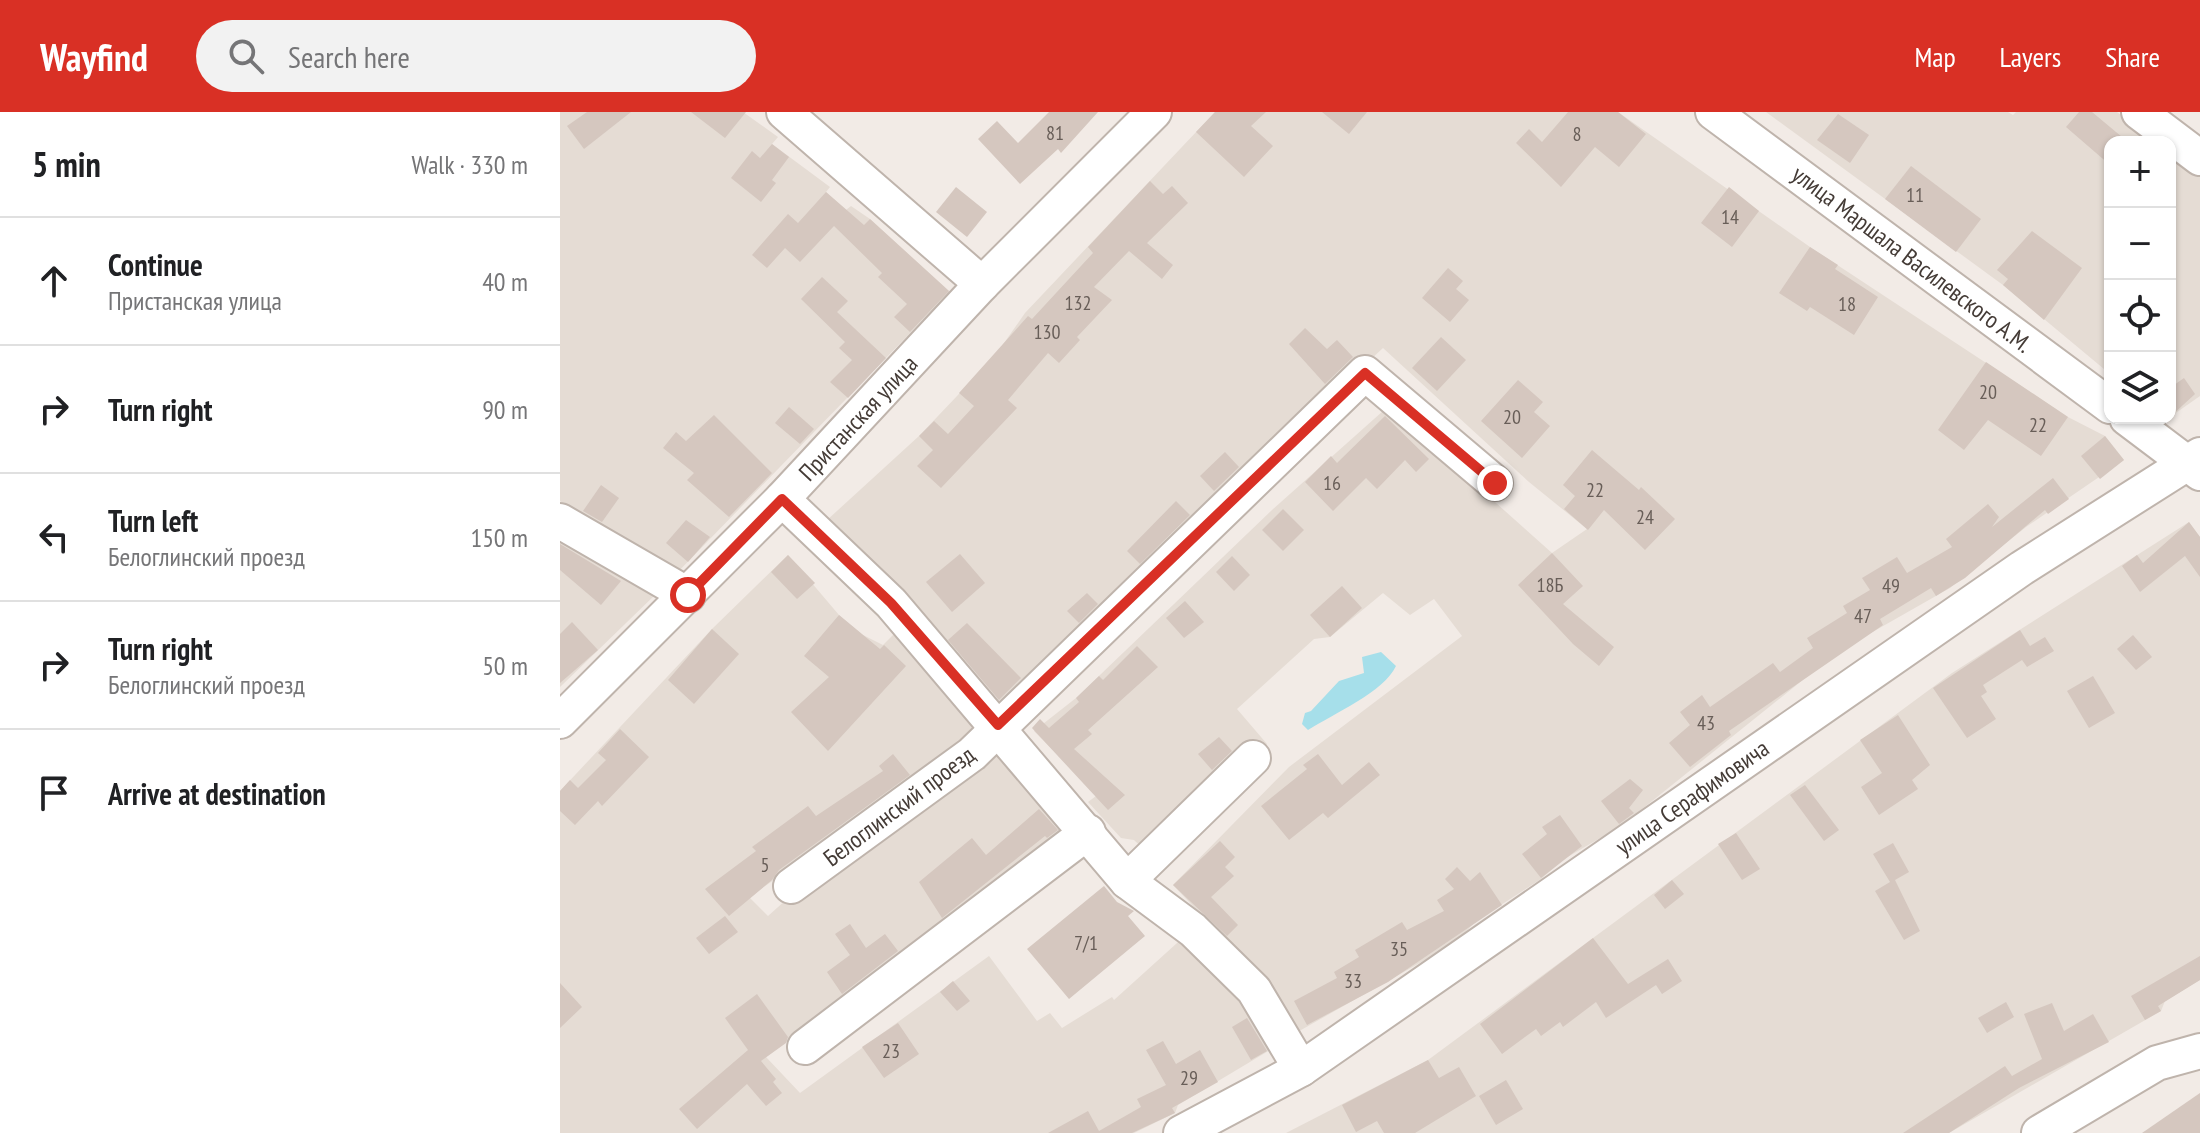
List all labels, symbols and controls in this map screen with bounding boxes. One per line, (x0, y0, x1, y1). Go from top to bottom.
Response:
search box (196, 20, 756, 92)
text: Wayfind (40, 32, 148, 81)
icon: search (224, 34, 268, 78)
text: Search here (288, 37, 410, 76)
text: Map (1914, 38, 1956, 75)
text: Layers (2000, 38, 2061, 75)
text: Share (2105, 38, 2160, 75)
house number: 81 (1046, 120, 1064, 146)
house number: 8 (1573, 121, 1582, 147)
map controls (2104, 136, 2176, 424)
button: + (2104, 136, 2176, 208)
text: 5 min (32, 142, 101, 186)
text: Walk · 330 m (411, 148, 528, 181)
street label: улица Маршала Василевского А.М. (1786, 159, 2038, 359)
house number: 11 (1906, 182, 1924, 208)
house number: 14 (1721, 204, 1739, 230)
button: − (2104, 208, 2176, 280)
text: Continue (108, 245, 203, 284)
icon: ahead (32, 259, 76, 303)
text: 40 m (482, 265, 528, 298)
button: locate (2104, 280, 2176, 352)
text: Пристанская улица (108, 284, 282, 317)
house number: 132 (1065, 290, 1092, 316)
house number: 18 (1838, 291, 1856, 317)
house number: 130 (1034, 319, 1061, 345)
street label: Пристанская улица (792, 349, 924, 487)
button: layers (2104, 352, 2176, 424)
house number: 20 (1979, 379, 1997, 405)
icon: right (32, 387, 76, 431)
text: Turn right (108, 390, 212, 429)
text: 90 m (482, 393, 528, 426)
house number: 20 (1503, 404, 1521, 430)
house number: 22 (2029, 412, 2047, 438)
route end (1477, 465, 1513, 501)
house number: 16 (1323, 470, 1341, 496)
house number: 22 (1586, 477, 1604, 503)
text: Turn left (108, 501, 198, 540)
house number: 24 (1636, 504, 1654, 530)
icon: left (32, 515, 76, 559)
text: 150 m (470, 521, 528, 554)
text: Белоглинский проезд (108, 540, 305, 573)
house number: 18Б (1537, 572, 1564, 598)
house number: 49 (1882, 573, 1900, 599)
route start (670, 577, 706, 613)
house number: 47 (1854, 603, 1872, 629)
text: Turn right (108, 629, 212, 668)
icon: right (32, 643, 76, 687)
text: 50 m (482, 649, 528, 682)
text: Белоглинский проезд (108, 668, 305, 701)
house number: 43 (1697, 710, 1715, 736)
street label: улица Серафимовича (1609, 733, 1775, 861)
street label: Белоглинский проезд (817, 739, 981, 873)
icon: arrive (32, 771, 76, 815)
text: Arrive at destination (108, 774, 326, 813)
house number: 5 (761, 852, 770, 878)
house number: 7/1 (1074, 930, 1098, 956)
house number: 35 (1390, 936, 1408, 962)
house number: 33 (1344, 968, 1362, 994)
house number: 23 (882, 1038, 900, 1064)
house number: 29 (1180, 1065, 1198, 1091)

